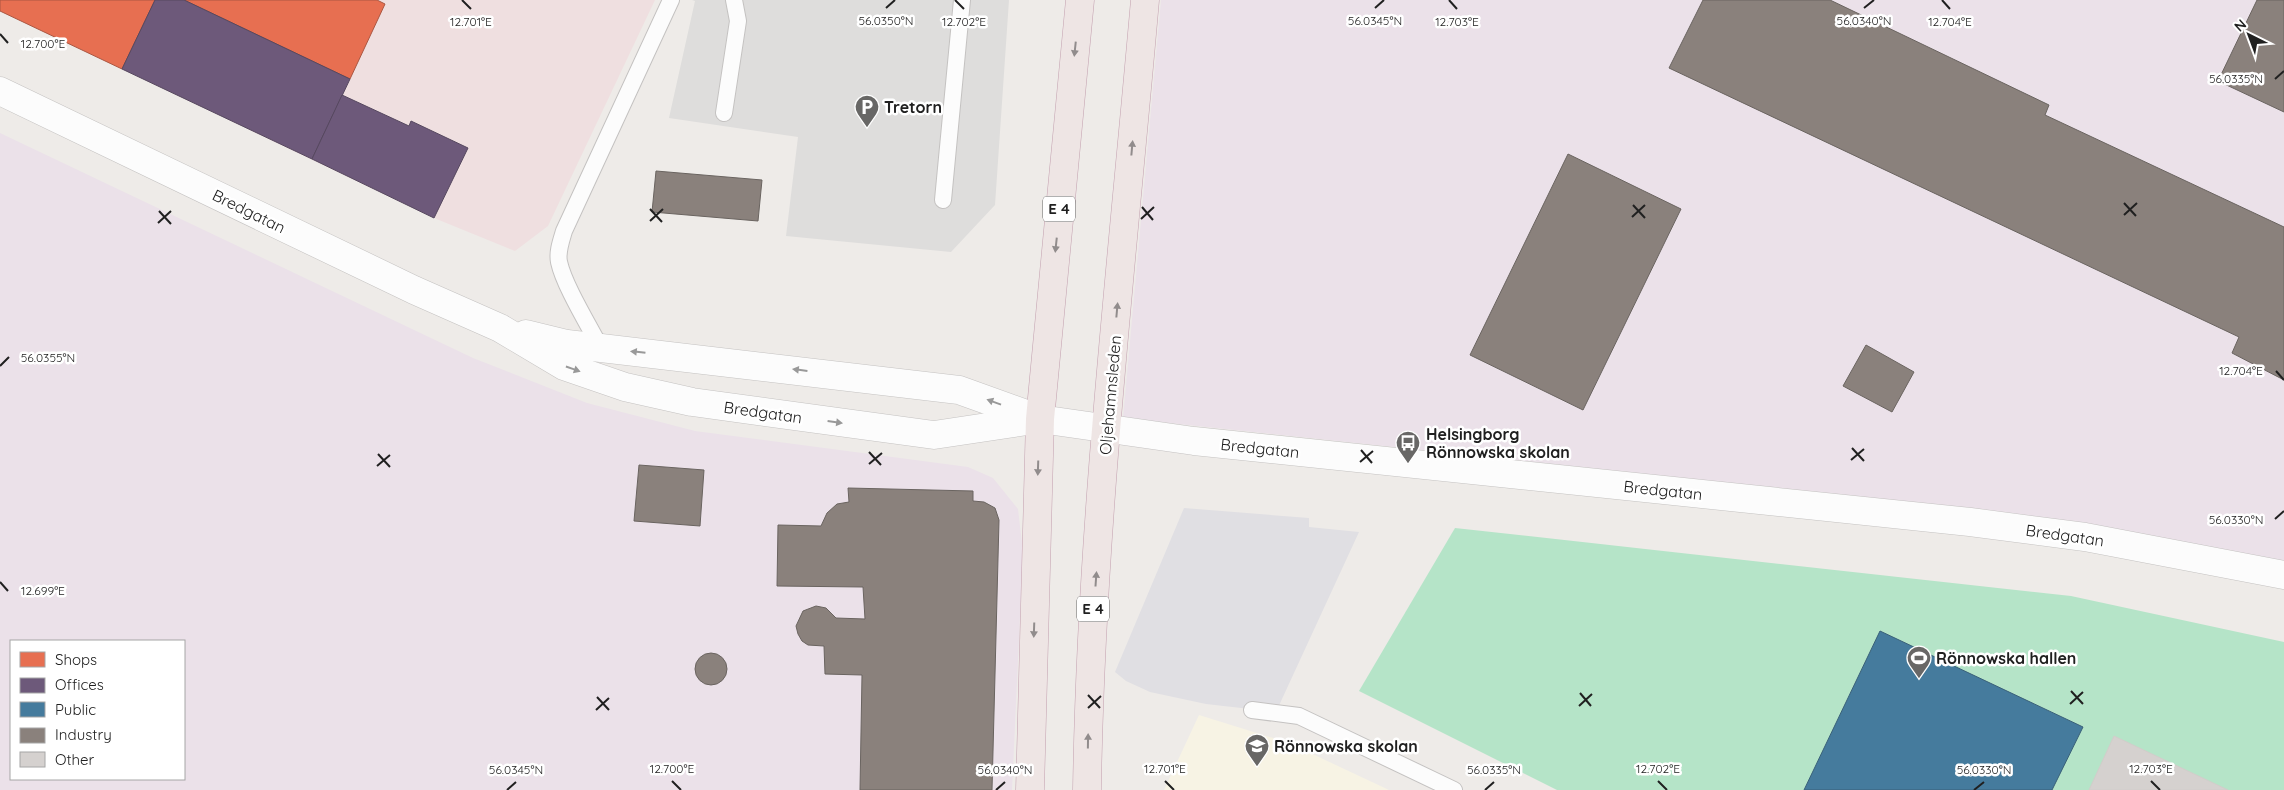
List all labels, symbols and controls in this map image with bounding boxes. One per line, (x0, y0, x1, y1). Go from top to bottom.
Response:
north arrow (2224, 10, 2274, 60)
text: 56.0350°N (859, 13, 914, 28)
text: 56.0345°N (1348, 13, 1402, 28)
text: 56.0340°N (1837, 13, 1891, 28)
text: 12.701°E (450, 14, 492, 29)
text: 12.702°E (942, 14, 986, 29)
text: 12.703°E (1435, 14, 1479, 29)
text: 12.704°E (1928, 14, 1972, 29)
text: N (2230, 15, 2250, 35)
text: 12.700°E (21, 36, 65, 51)
one-way arrow (1071, 41, 1079, 57)
text: 56.0335°N (2209, 71, 2263, 86)
parking icon: Tretorn (854, 94, 880, 128)
place label: Tretorn (884, 97, 942, 117)
one-way arrow (1128, 140, 1136, 156)
street label: Bredgatan (209, 185, 289, 237)
road number: E 4 (1043, 196, 1075, 222)
one-way arrow (1052, 237, 1060, 253)
one-way arrow (1114, 302, 1122, 318)
street label: Oljehamnsleden (1095, 334, 1125, 456)
one-way arrow (630, 348, 646, 356)
text: 56.0355°N (21, 350, 75, 365)
text: 12.704°E (2219, 363, 2263, 378)
one-way arrow (566, 366, 581, 373)
one-way arrow (791, 366, 807, 374)
street label: Bredgatan (723, 397, 803, 427)
one-way arrow (986, 398, 1001, 406)
one-way arrow (827, 418, 843, 426)
place label: Helsingborg Rönnowska skolan (1426, 424, 1570, 462)
bus stop icon: Helsingborg Rönnowska skolan (1395, 430, 1421, 464)
street label: Bredgatan (1220, 434, 1300, 462)
one-way arrow (1034, 460, 1042, 476)
street label: Bredgatan (1623, 476, 1703, 504)
text: 56.0330°N (2209, 512, 2263, 527)
street label: Bredgatan (2025, 520, 2105, 550)
one-way arrow (1092, 571, 1100, 587)
text: 12.699°E (21, 583, 65, 598)
road number: E 4 (1077, 596, 1109, 622)
one-way arrow (1030, 622, 1038, 638)
legend (10, 640, 185, 780)
sports icon: Rönnowska hallen (1906, 645, 1932, 679)
place label: Rönnowska hallen (1936, 648, 2076, 668)
text: Shops (55, 650, 97, 669)
text: Offices (55, 675, 104, 694)
text: Public (55, 700, 96, 719)
text: Industry (55, 725, 112, 744)
one-way arrow (1084, 733, 1092, 749)
school or university icon: Rönnowska skolan (1244, 733, 1270, 767)
place label: Rönnowska skolan (1274, 736, 1418, 756)
text: Other (55, 750, 95, 769)
text: 12.700°E (650, 761, 694, 776)
text: 12.701°E (1144, 761, 1186, 776)
text: 12.702°E (1636, 761, 1680, 776)
text: 12.703°E (2129, 761, 2173, 776)
text: 56.0345°N (489, 762, 543, 777)
text: 56.0340°N (978, 762, 1032, 777)
text: 56.0335°N (1467, 762, 1521, 777)
text: 56.0330°N (1957, 762, 2011, 777)

